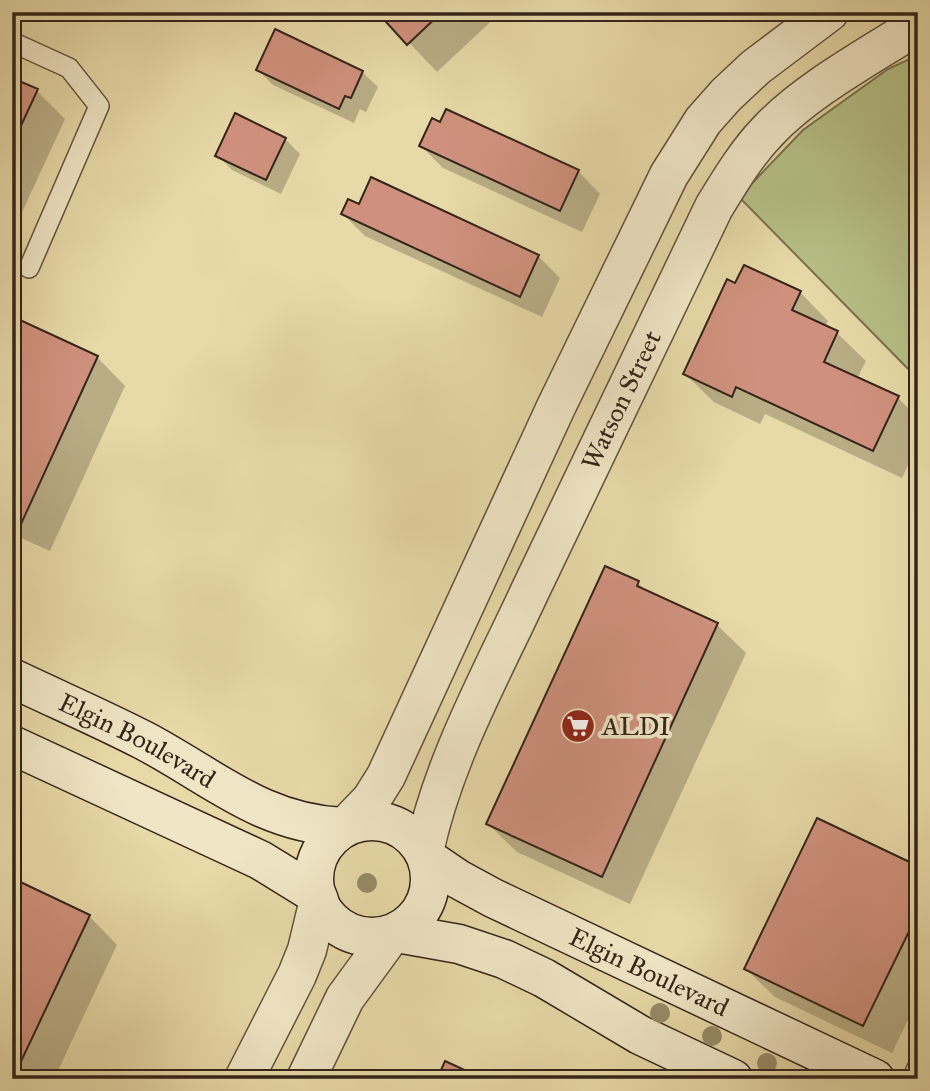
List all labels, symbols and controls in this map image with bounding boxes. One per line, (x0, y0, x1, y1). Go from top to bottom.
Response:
street label: Watson Street (574, 325, 668, 475)
street label: Elgin Boulevard (54, 686, 222, 795)
supermarket icon: ALDI (559, 707, 597, 745)
place label: ALDI (601, 710, 670, 742)
street label: Elgin Boulevard (564, 921, 734, 1023)

